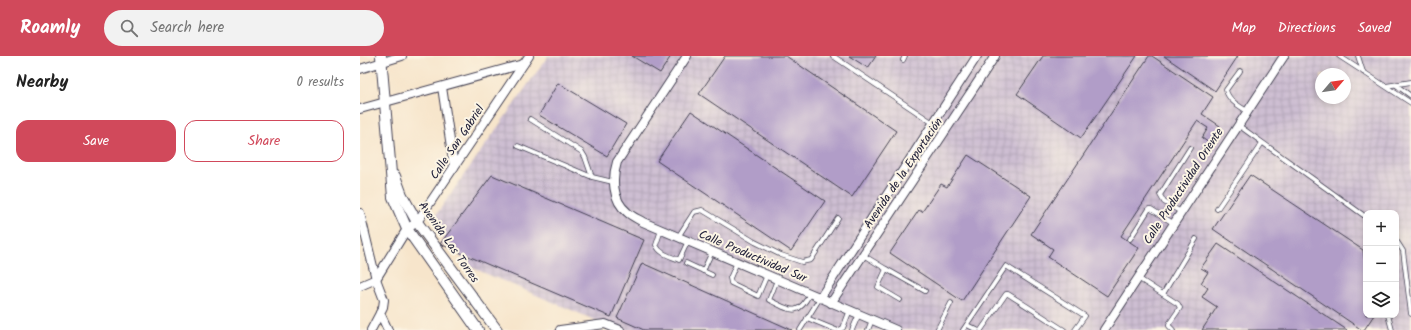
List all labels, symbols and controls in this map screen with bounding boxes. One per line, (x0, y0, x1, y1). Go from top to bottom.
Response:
search box (104, 10, 384, 46)
text: Roamly (20, 13, 80, 43)
text: Search here (150, 16, 224, 40)
icon: search (118, 17, 140, 39)
text: Map (1231, 17, 1256, 39)
text: Directions (1278, 17, 1336, 39)
text: Saved (1358, 17, 1391, 39)
north arrow (1315, 68, 1351, 104)
text: Nearby (16, 69, 68, 96)
text: 0 results (297, 72, 344, 93)
street label: Calle San Gabriel (425, 101, 490, 183)
street label: Avenida de la Exportación (859, 114, 948, 233)
button: Save (16, 120, 176, 162)
button: Share (184, 120, 344, 162)
street label: Calle Productividad Oriente (1138, 124, 1229, 248)
street label: Avenida Las Torres (413, 198, 484, 287)
map controls (1363, 210, 1399, 318)
button: + (1363, 210, 1399, 246)
street label: Calle Productividad Sur (696, 225, 811, 288)
button: − (1363, 246, 1399, 282)
button: layers (1363, 282, 1399, 318)

